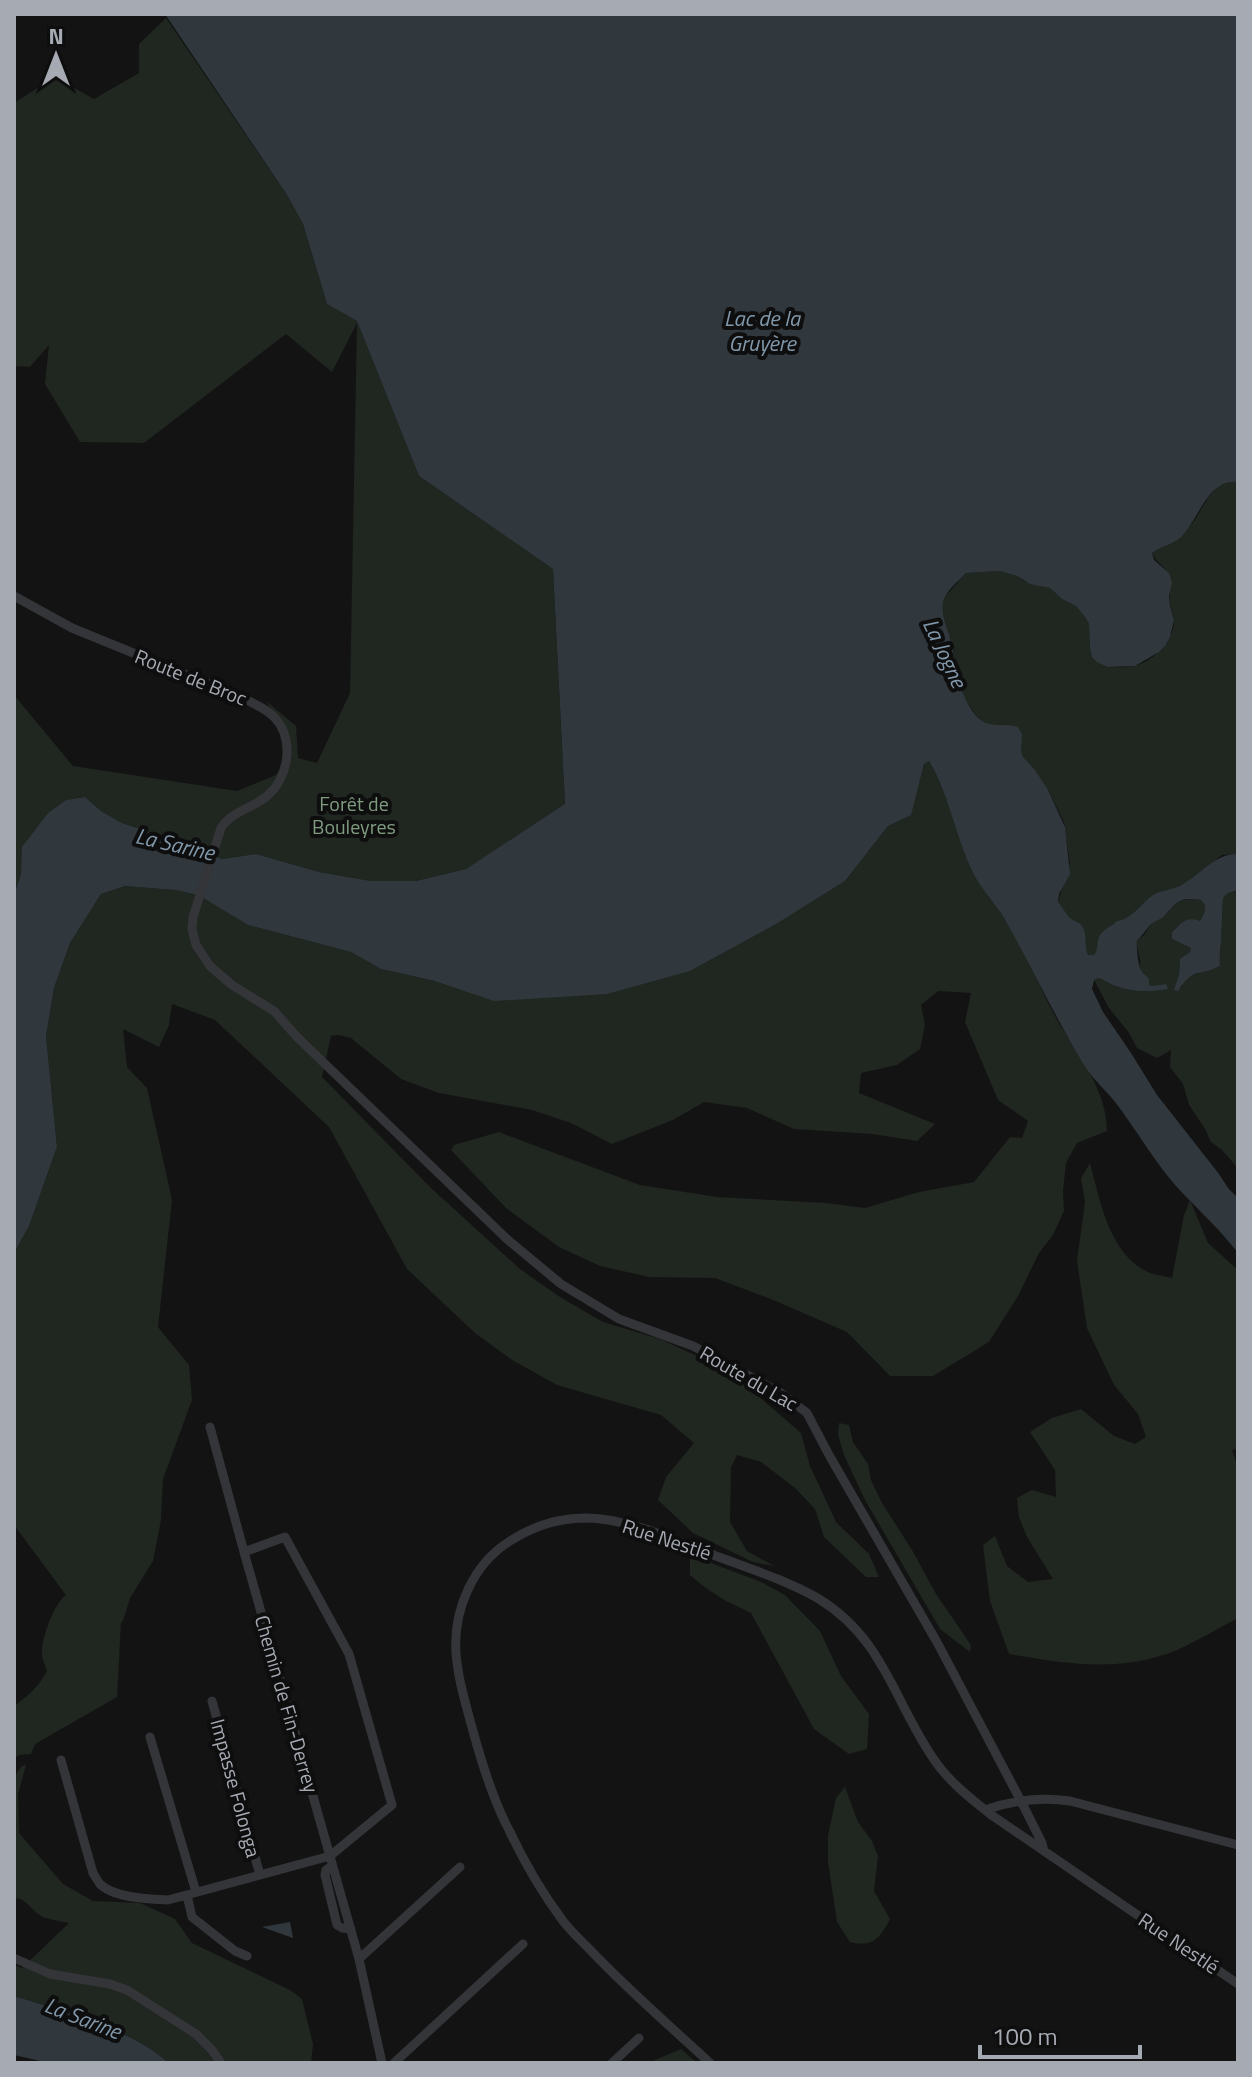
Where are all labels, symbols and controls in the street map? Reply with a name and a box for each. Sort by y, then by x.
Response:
north arrow [16,16,96,96]
text: N [48,19,64,53]
water label: Lac de la Gruyère [724,301,802,360]
water label: La Jogne [914,613,977,695]
street label: Route de Broc [130,640,252,714]
park label: Forêt de Bouleyres [312,788,396,842]
water label: La Sarine [132,818,219,870]
street label: Route du Lac [694,1337,804,1419]
street label: Rue Nestlé [618,1510,716,1568]
street label: Chemin de Fin-Derrey [247,1611,327,1797]
street label: Impasse Folonga [203,1715,269,1861]
street label: Rue Nestlé [1132,1904,1226,1982]
water label: La Sarine [40,1988,128,2049]
scale bar [980,2009,1140,2059]
text: 100 m [992,2018,1058,2054]

